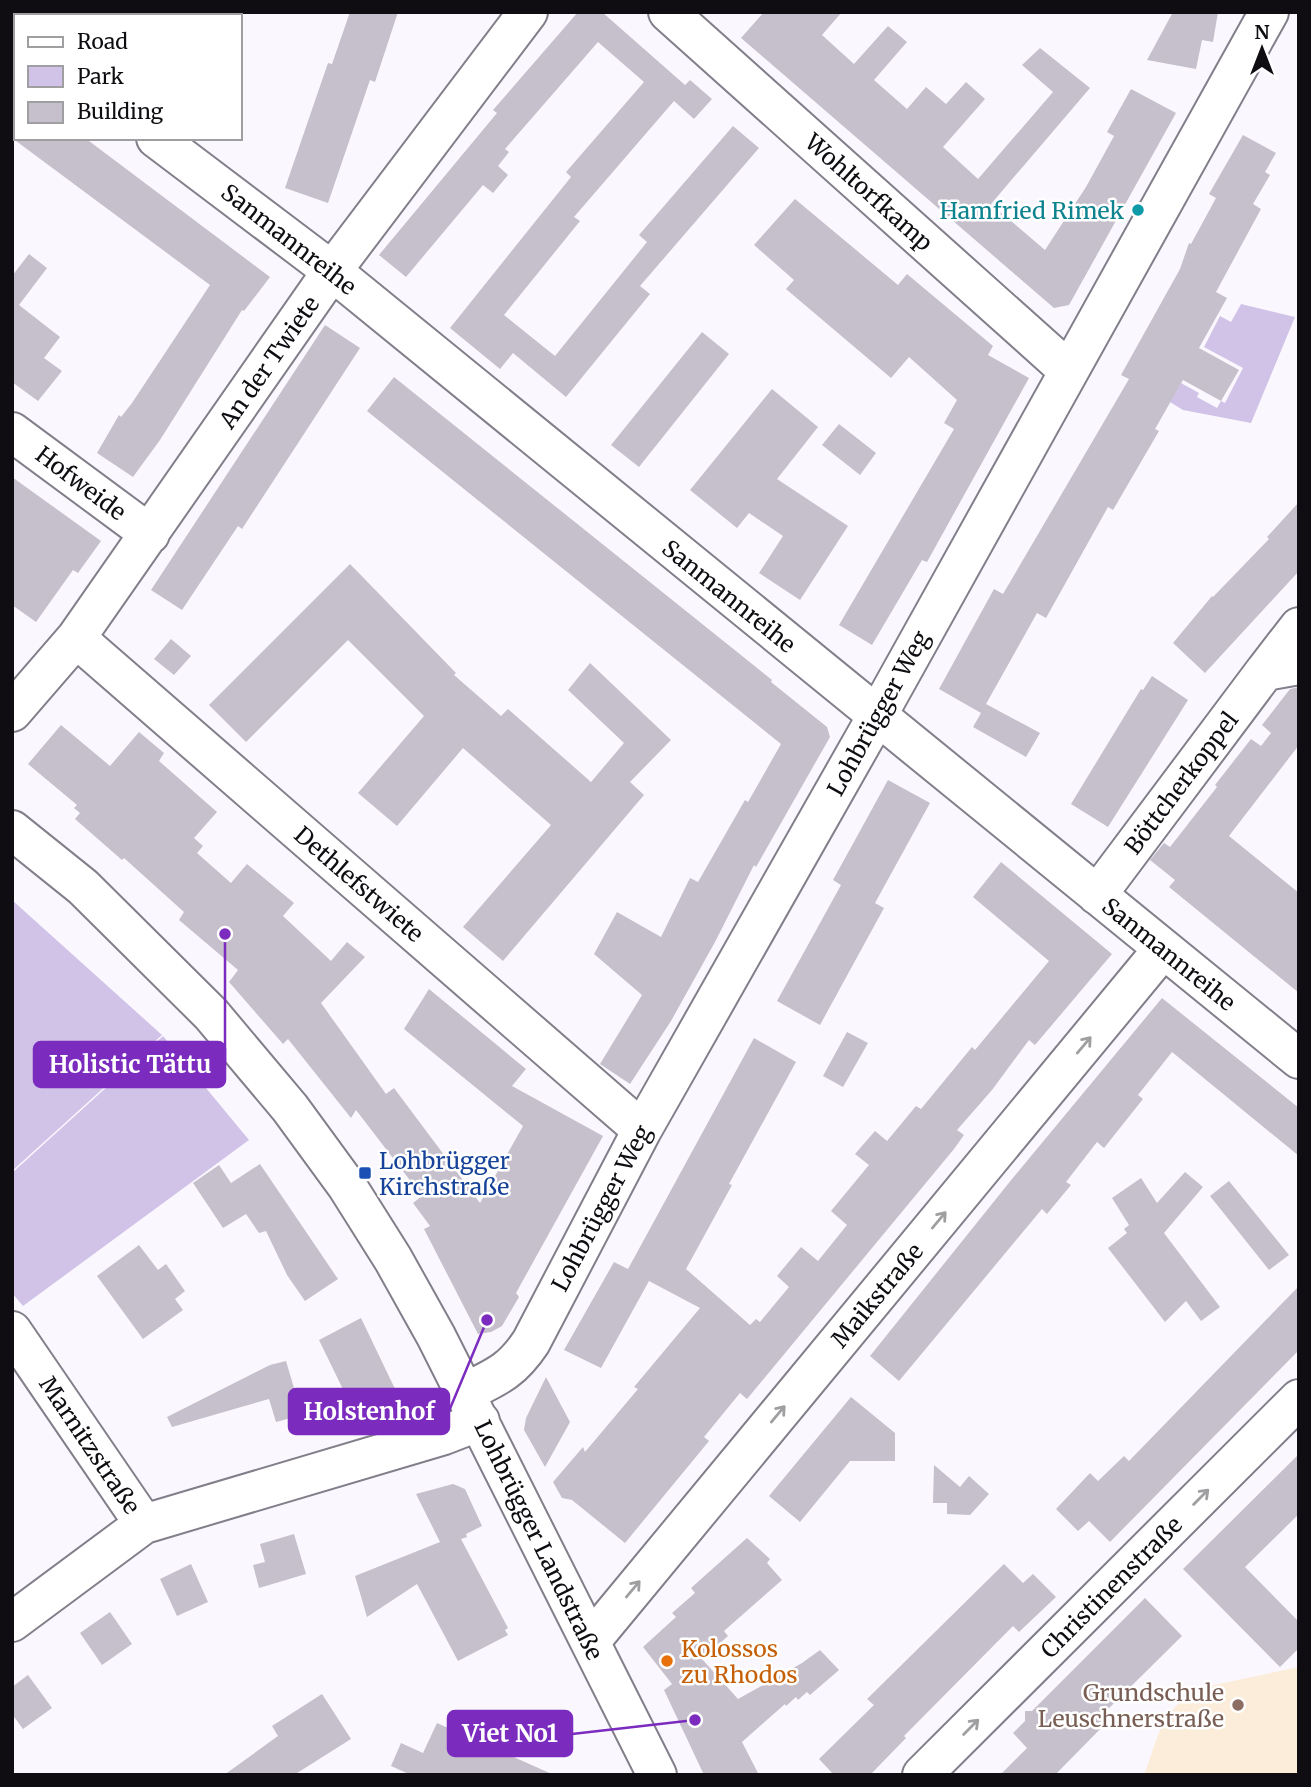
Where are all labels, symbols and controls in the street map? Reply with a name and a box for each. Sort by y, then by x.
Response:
legend [14,14,242,140]
north arrow [1227,14,1297,84]
text: N [1254,20,1270,44]
text: Road [77,28,128,55]
text: Park [77,63,124,90]
text: Building [77,98,164,125]
street label: Wohltorfkamp [798,126,939,257]
street label: Sanmannreihe [216,177,362,301]
place label: Hamfried Rimek [940,196,1124,225]
marker: Hamfried Rimek [1130,202,1146,218]
street label: An der Twiete [212,290,325,435]
street label: Hofweide [30,440,132,526]
street label: Sanmannreihe [656,533,802,659]
street label: Lohbrügger Weg [821,625,935,801]
street label: Böttcherkoppel [1118,706,1244,860]
street label: Dethlefstwiete [288,820,430,948]
street label: Sanmannreihe [1096,891,1242,1017]
one-way arrow [1076,1036,1092,1054]
callout: Holistic Tättu [34,1042,225,1087]
text: Holistic Tättu [49,1049,211,1080]
street label: Lohbrügger Weg [545,1120,657,1296]
place label: Lohbrügger Kirchstraße [379,1146,510,1201]
marker: Lohbrügger Kirchstraße [357,1165,373,1181]
one-way arrow [931,1211,947,1229]
street label: Maikstraße [825,1237,929,1353]
street label: Marnitzstraße [33,1371,147,1519]
callout: Holstenhof [289,1389,449,1434]
text: Holstenhof [303,1396,436,1427]
one-way arrow [771,1405,786,1423]
street label: Lohbrügger Landstraße [468,1416,610,1664]
one-way arrow [1192,1488,1209,1505]
street label: Christinenstraße [1034,1510,1188,1664]
one-way arrow [625,1580,641,1598]
place label: Kolossos zu Rhodos [681,1634,798,1689]
marker: Kolossos zu Rhodos [659,1653,675,1669]
place label: Grundschule Leuschnerstraße [1038,1678,1224,1733]
marker: Grundschule Leuschnerstraße [1230,1697,1246,1713]
callout: Viet No1 [448,1711,572,1756]
text: Viet No1 [461,1718,558,1749]
one-way arrow [962,1718,979,1735]

